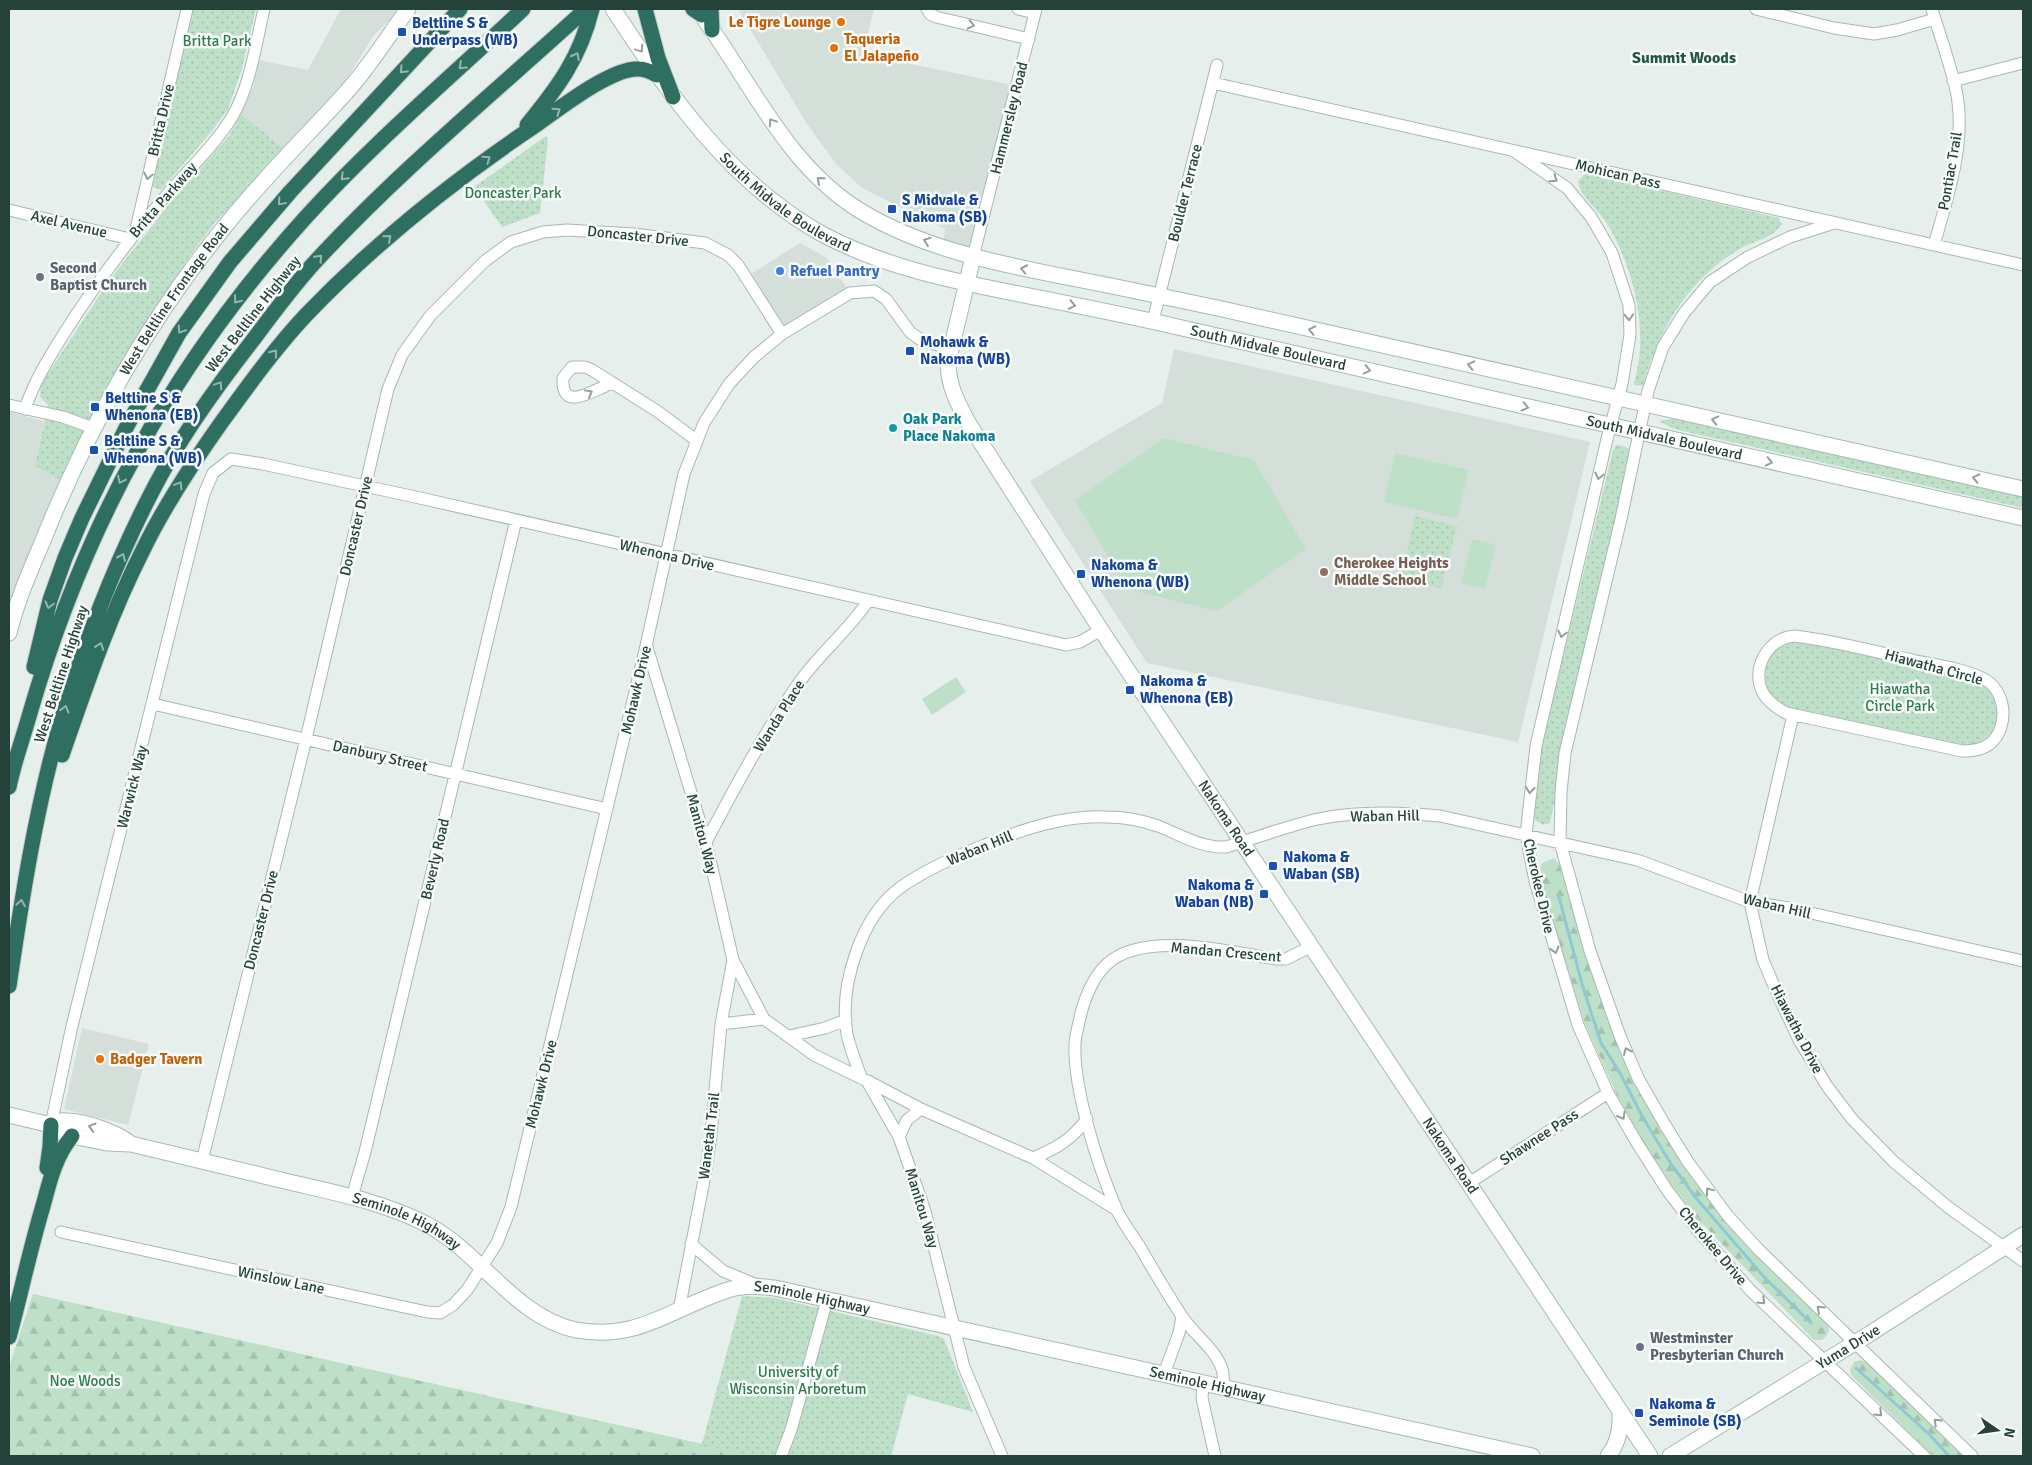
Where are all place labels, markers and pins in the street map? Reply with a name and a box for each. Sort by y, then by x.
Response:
place label: Le Tigre Lounge [728,13,831,31]
place label: Beltline S & Underpass (WB) [412,14,518,49]
marker: Le Tigre Lounge [835,16,847,28]
marker: Beltline S & Underpass (WB) [396,26,408,38]
place label: Taqueria El Jalapeño [844,30,919,65]
marker: Taqueria El Jalapeño [828,42,840,54]
place label: S Midvale & Nakoma (SB) [902,191,988,226]
marker: S Midvale & Nakoma (SB) [886,203,898,215]
place label: Second Baptist Church [50,259,147,294]
place label: Refuel Pantry [790,262,880,280]
marker: Refuel Pantry [774,265,786,277]
marker: Second Baptist Church [34,271,46,283]
place label: Mohawk & Nakoma (WB) [920,333,1011,368]
marker: Mohawk & Nakoma (WB) [904,345,916,357]
place label: Beltline S & Whenona (EB) [105,389,198,424]
marker: Beltline S & Whenona (EB) [89,401,101,413]
place label: Oak Park Place Nakoma [903,410,996,445]
marker: Oak Park Place Nakoma [887,422,899,434]
place label: Beltline S & Whenona (WB) [104,432,202,467]
marker: Beltline S & Whenona (WB) [88,444,100,456]
place label: Cherokee Heights Middle School [1334,554,1449,589]
place label: Nakoma & Whenona (WB) [1091,556,1189,591]
marker: Cherokee Heights Middle School [1318,566,1330,578]
marker: Nakoma & Whenona (WB) [1075,568,1087,580]
place label: Nakoma & Whenona (EB) [1140,672,1233,707]
marker: Nakoma & Whenona (EB) [1124,684,1136,696]
place label: Nakoma & Waban (SB) [1283,848,1360,883]
marker: Nakoma & Waban (SB) [1267,860,1279,872]
place label: Nakoma & Waban (NB) [1175,876,1254,911]
marker: Nakoma & Waban (NB) [1258,888,1270,900]
place label: Badger Tavern [110,1050,202,1068]
marker: Badger Tavern [94,1053,106,1065]
place label: Westminster Presbyterian Church [1650,1329,1784,1364]
marker: Westminster Presbyterian Church [1634,1341,1646,1353]
place label: Nakoma & Seminole (SB) [1649,1395,1742,1430]
marker: Nakoma & Seminole (SB) [1633,1407,1645,1419]

